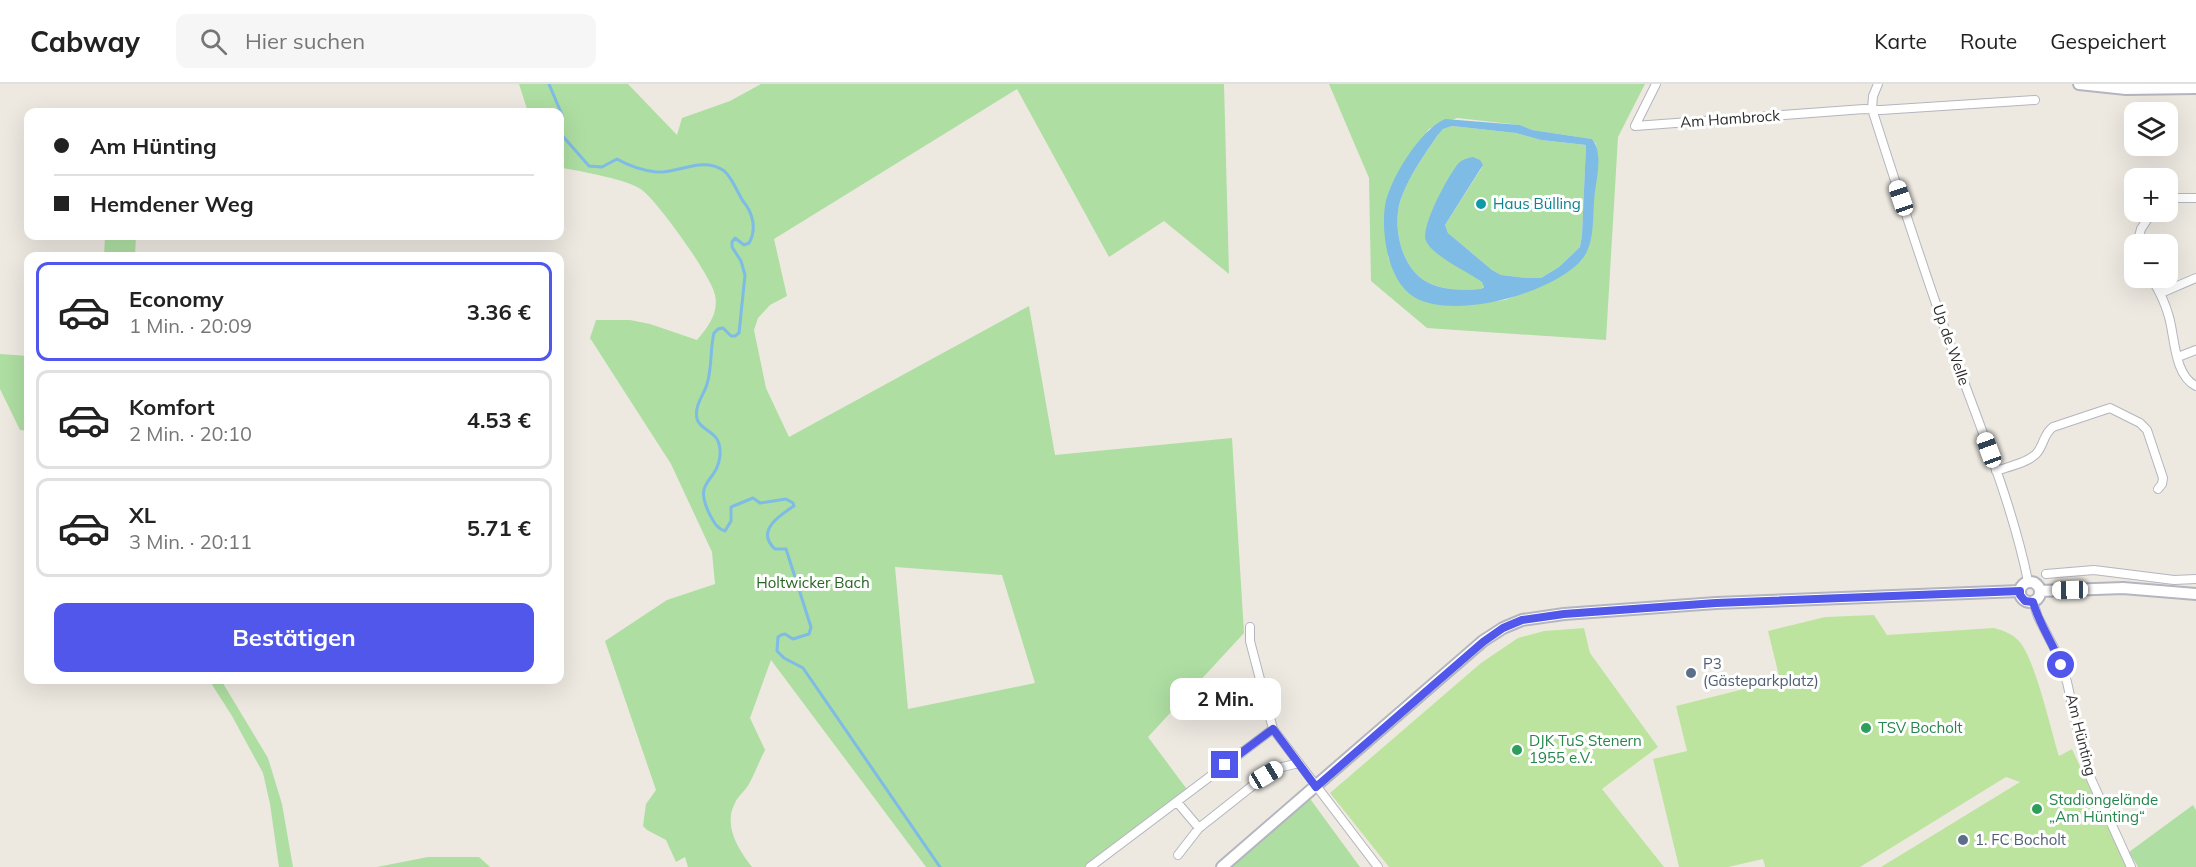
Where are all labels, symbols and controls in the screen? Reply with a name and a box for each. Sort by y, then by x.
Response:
search box [176,14,596,68]
text: Cabway [30,24,140,59]
icon: search [197,25,230,58]
text: Hier suchen [245,27,365,55]
text: Karte [1874,28,1927,54]
text: Route [1960,28,2017,54]
text: Gespeichert [2050,28,2166,54]
map controls [2124,102,2178,288]
button: layers [2124,102,2178,156]
street label: Am Hambrock [1680,106,1781,131]
text: Am Hünting [90,132,217,160]
button: + [2124,168,2178,222]
car [1887,178,1915,218]
text: Hemdener Weg [90,190,254,218]
place label: Haus Bülling [1493,194,1581,213]
marker: Haus Bülling [1474,197,1488,211]
button: − [2124,234,2178,288]
icon: car [57,285,111,339]
text: Economy [129,285,224,313]
text: 3.36 € [467,298,531,326]
street label: Up de Welle [1929,302,1974,388]
text: 1 Min. · 20:09 [129,313,252,338]
icon: car [57,393,111,447]
text: Komfort [129,393,215,421]
text: 4.53 € [467,406,531,434]
text: 2 Min. · 20:10 [129,421,252,446]
car [1974,430,2004,470]
icon: car [57,501,111,555]
text: XL [129,501,156,529]
text: 5.71 € [467,514,531,542]
text: 3 Min. · 20:11 [129,529,252,554]
park label: Holtwicker Bach [756,573,870,592]
car [2052,581,2088,599]
button: Bestätigen [54,603,534,672]
route start [2047,651,2074,678]
place label: P3 (Gästeparkplatz) [1703,654,1819,690]
marker: P3 (Gästeparkplatz) [1684,666,1698,680]
callout: 2 Min. [1170,678,1280,720]
text: 2 Min. [1197,686,1254,711]
street label: Am Hünting [2062,692,2101,778]
place label: TSV Bocholt [1878,718,1963,737]
marker: TSV Bocholt [1859,721,1873,735]
place label: DJK TuS Stenern 1955 e.V. [1529,731,1642,767]
marker: DJK TuS Stenern 1955 e.V. [1510,743,1524,757]
route end [1211,751,1238,778]
car [1246,758,1286,792]
place label: Stadiongelände „Am Hünting“ [2049,790,2158,826]
marker: Stadiongelände „Am Hünting“ [2030,802,2044,816]
place label: 1. FC Bocholt [1975,830,2066,849]
marker: 1. FC Bocholt [1956,833,1970,847]

